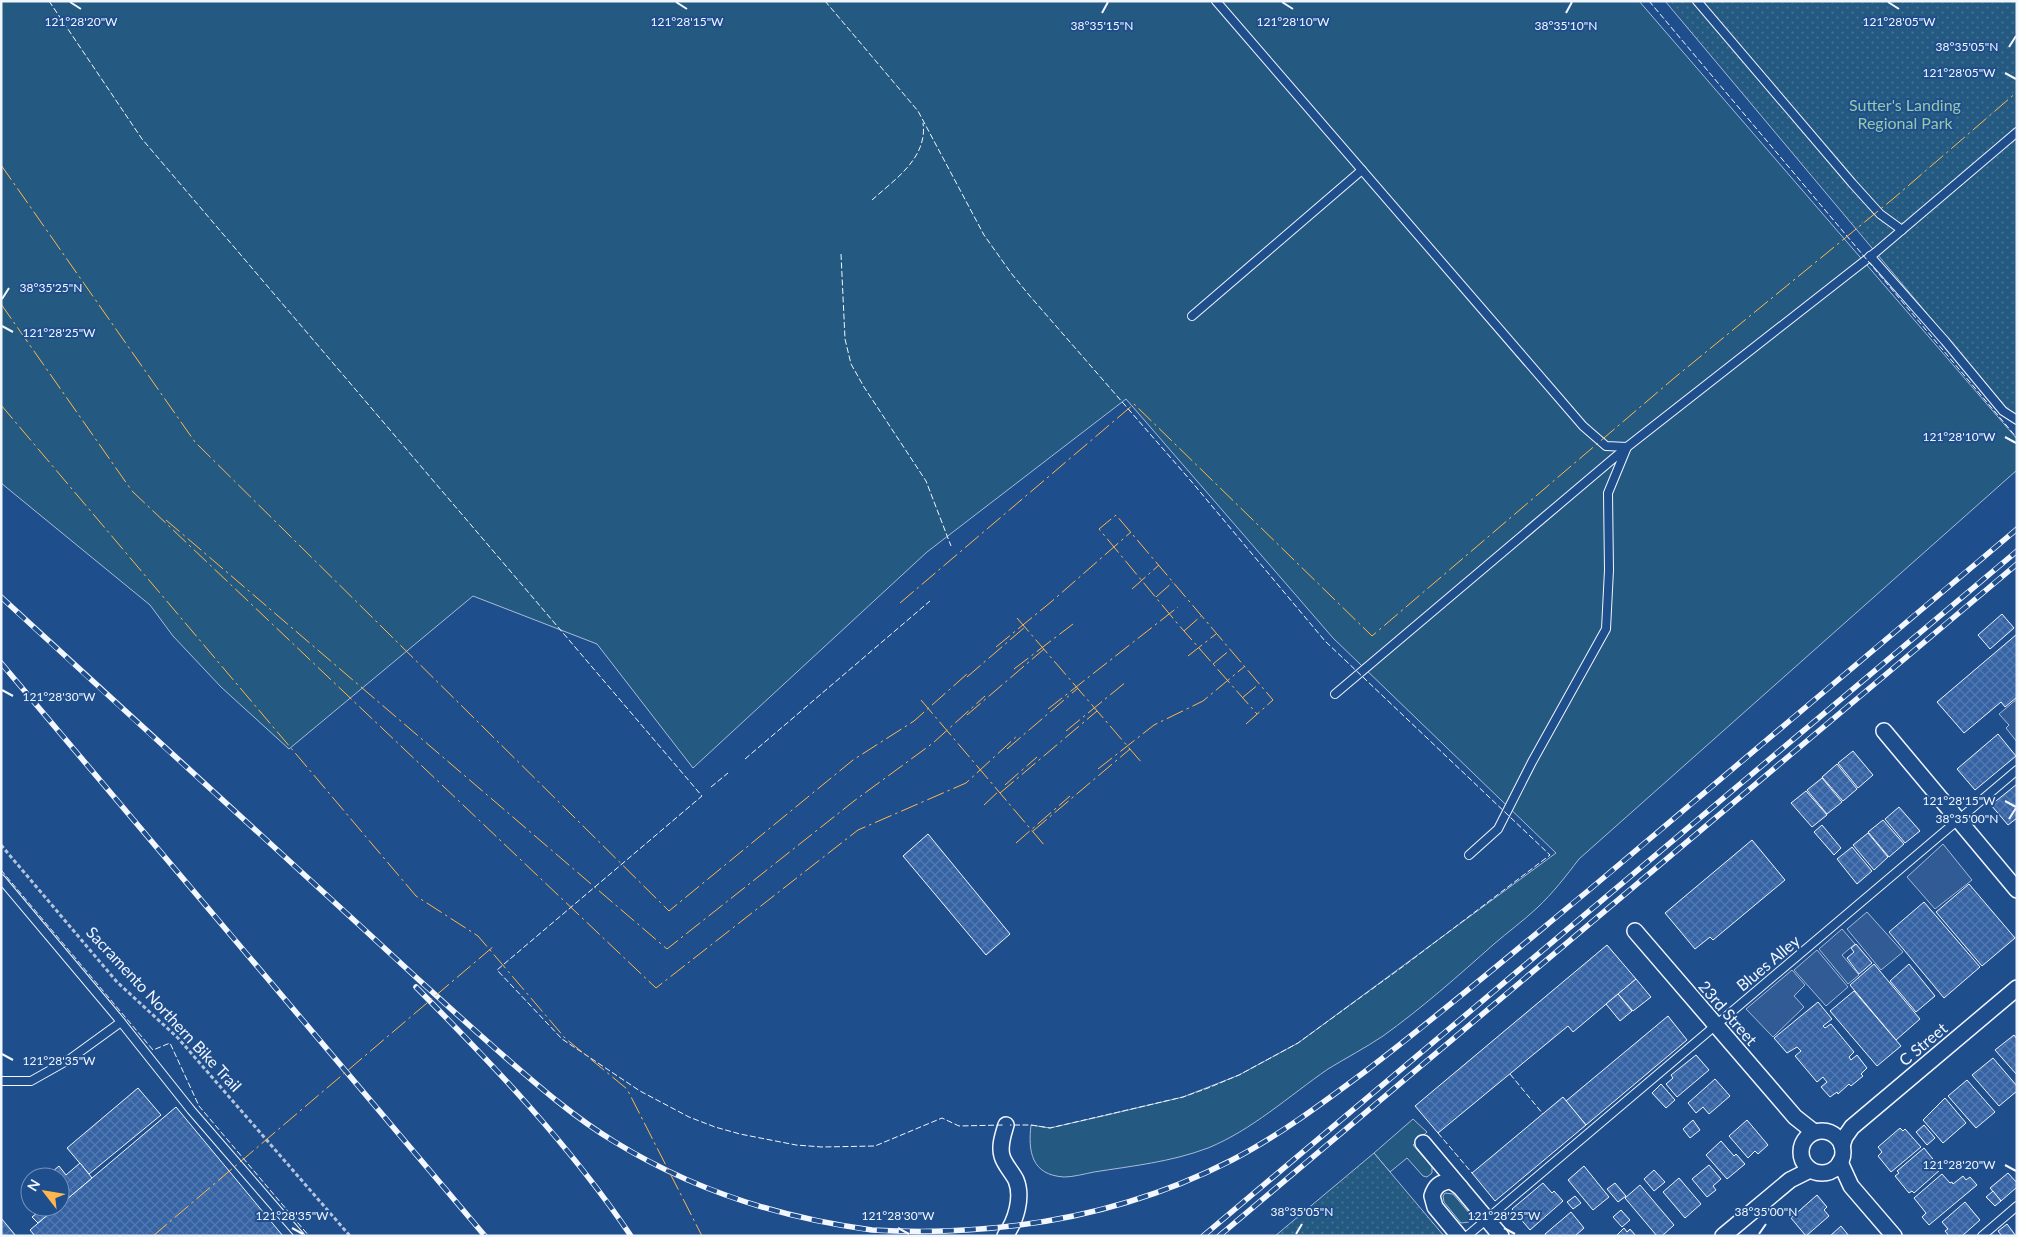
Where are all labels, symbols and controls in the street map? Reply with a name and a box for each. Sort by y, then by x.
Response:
text: 121°28'20"W [44,14,118,29]
text: 121°28'15"W [650,14,724,29]
text: 121°28'10"W [1256,14,1330,29]
text: 121°28'05"W [1862,14,1936,29]
text: 38°35'15"N [1071,18,1133,33]
text: 38°35'10"N [1535,18,1597,33]
text: 38°35'05"N [1936,39,1998,54]
text: 121°28'05"W [1922,65,1996,80]
park label: Sutter's Landing Regional Park [1849,95,1961,132]
text: 38°35'25"N [20,280,82,295]
text: 121°28'25"W [22,325,96,340]
text: 121°28'10"W [1922,429,1996,444]
text: 121°28'30"W [22,689,96,704]
text: 121°28'15"W [1922,793,1996,808]
text: 38°35'00"N [1936,811,1998,826]
street label: Sacramento Northern Bike Trail [83,922,246,1095]
street label: Blues Alley [1732,930,1804,995]
street label: 23rd Street [1695,977,1762,1049]
street label: C Street [1895,1018,1951,1069]
text: 121°28'35"W [22,1053,96,1068]
text: 121°28'20"W [1922,1157,1996,1172]
north arrow [20,1167,70,1217]
text: N [23,1176,43,1194]
text: 38°35'05"N [1271,1204,1333,1219]
text: 38°35'00"N [1735,1204,1797,1219]
text: 121°28'35"W [255,1208,329,1223]
text: 121°28'30"W [861,1208,935,1223]
text: 121°28'25"W [1467,1208,1541,1223]

